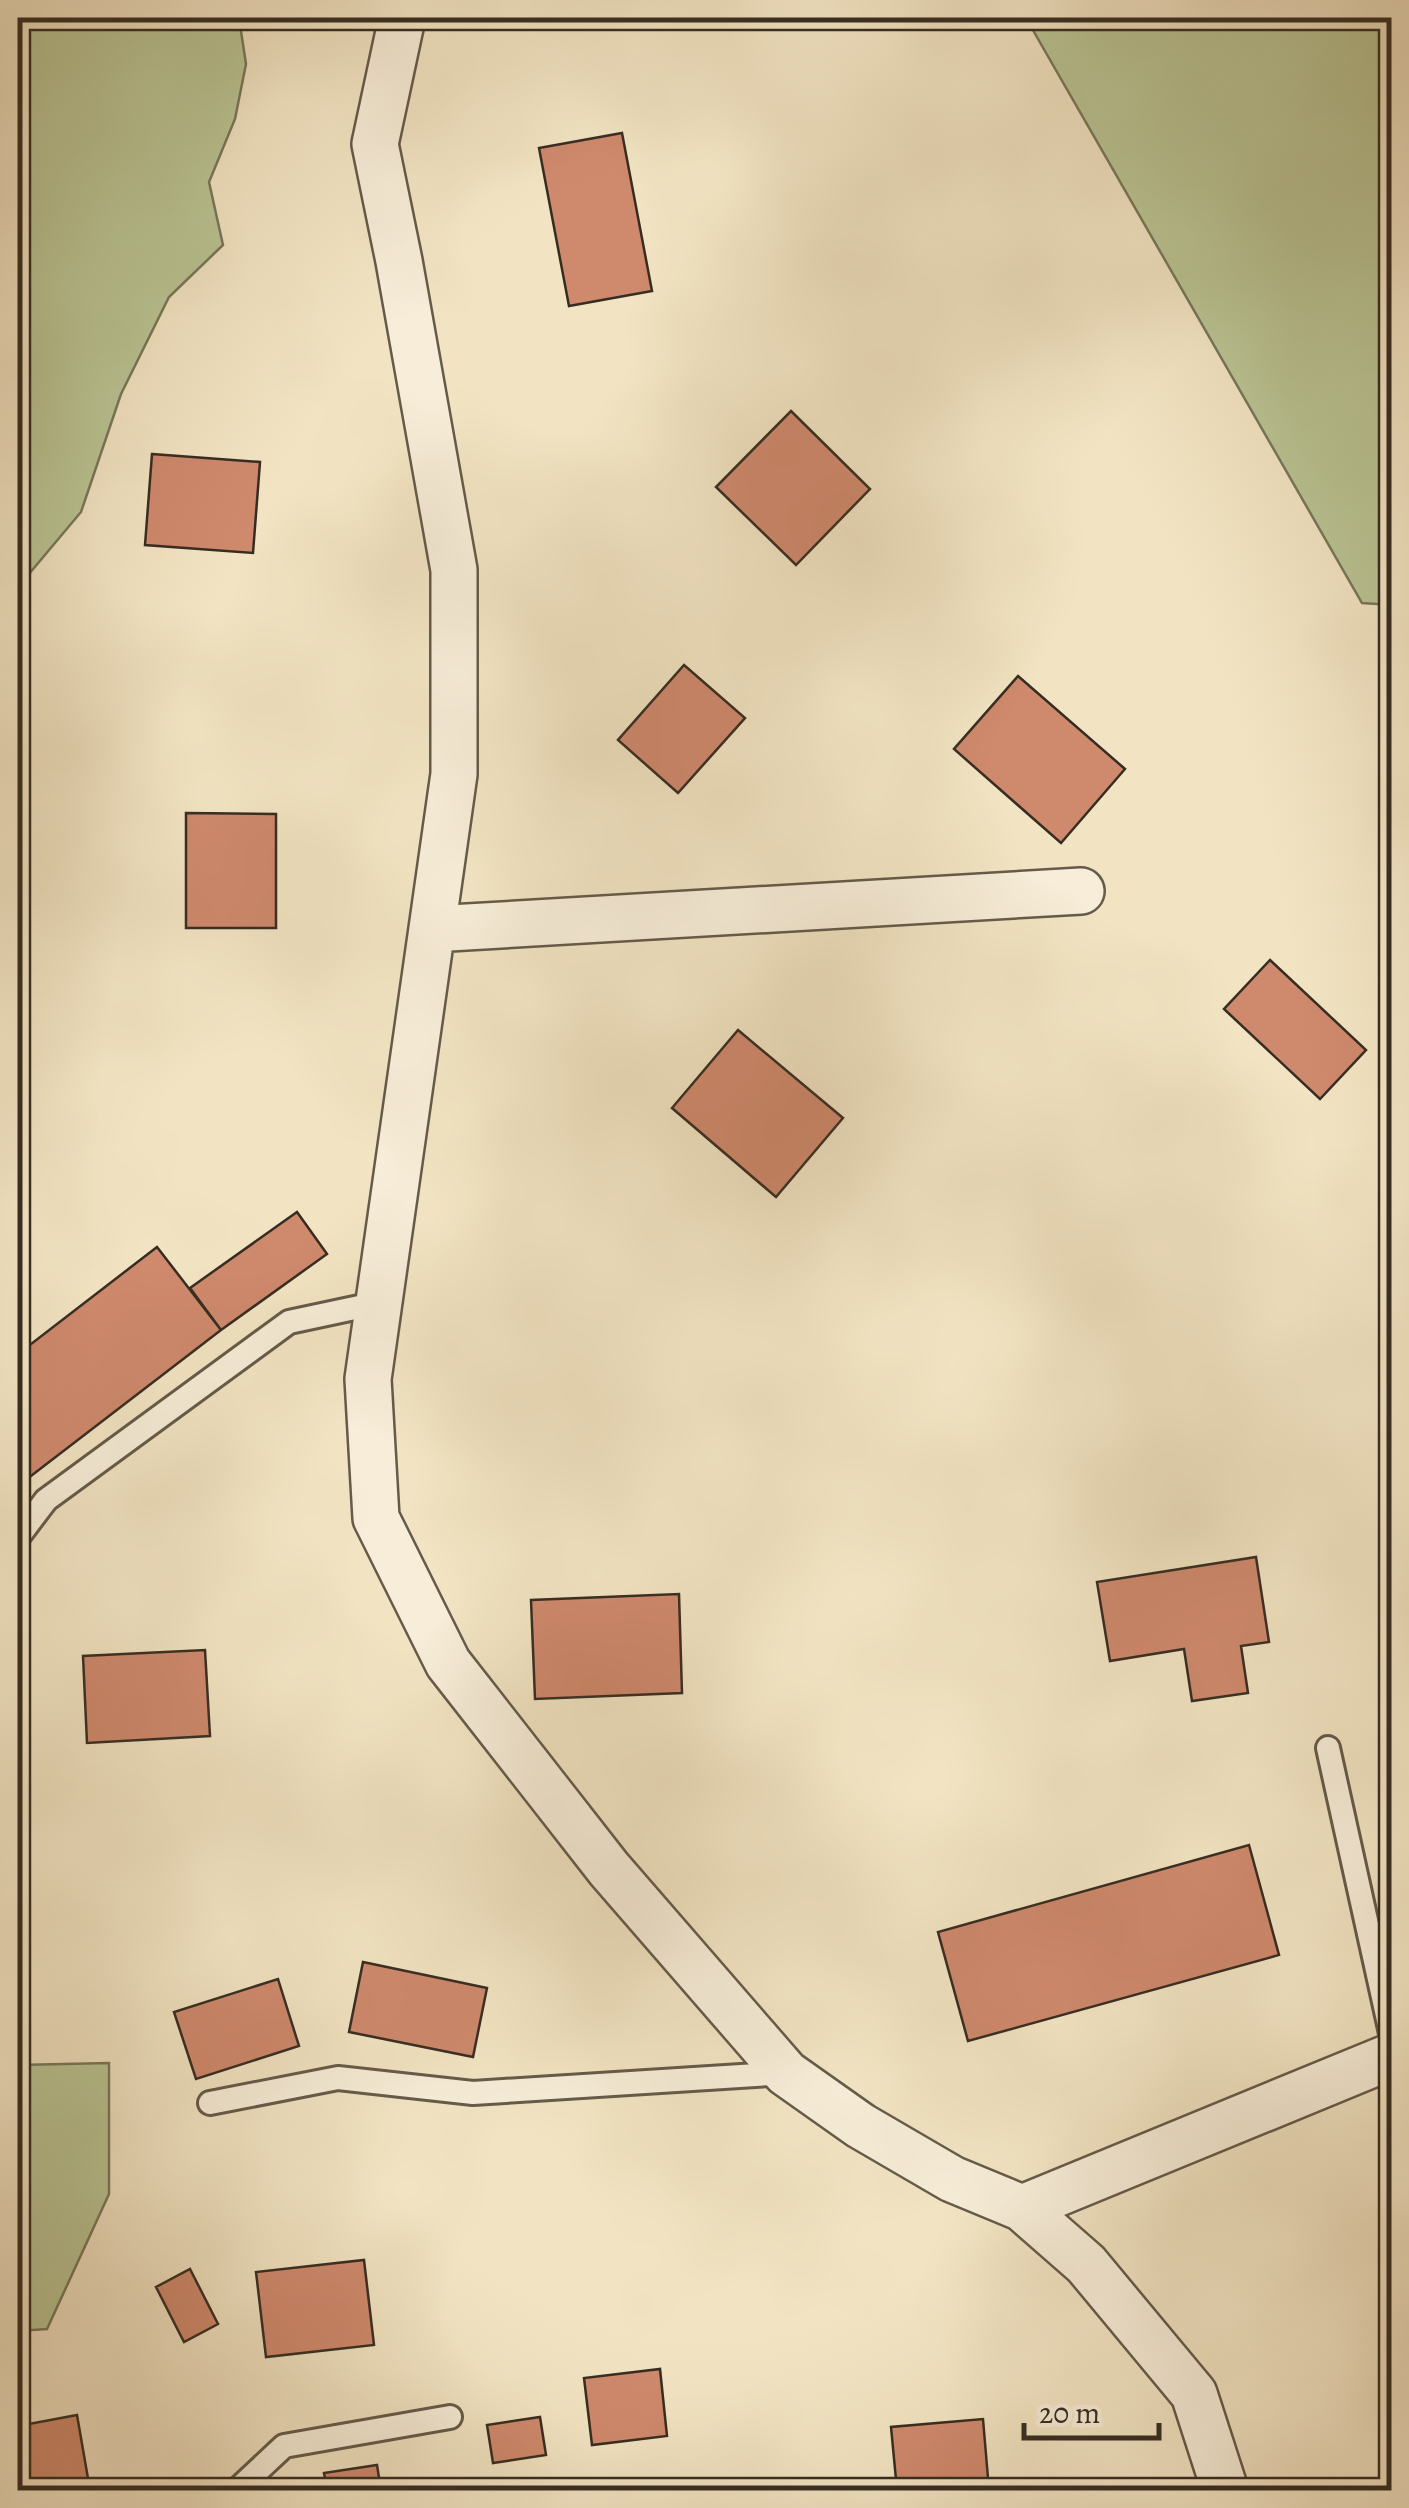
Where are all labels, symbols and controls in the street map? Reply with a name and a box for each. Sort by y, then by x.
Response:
scale bar [1024,2378,1159,2440]
text: 20 m [1039,2393,1100,2433]

